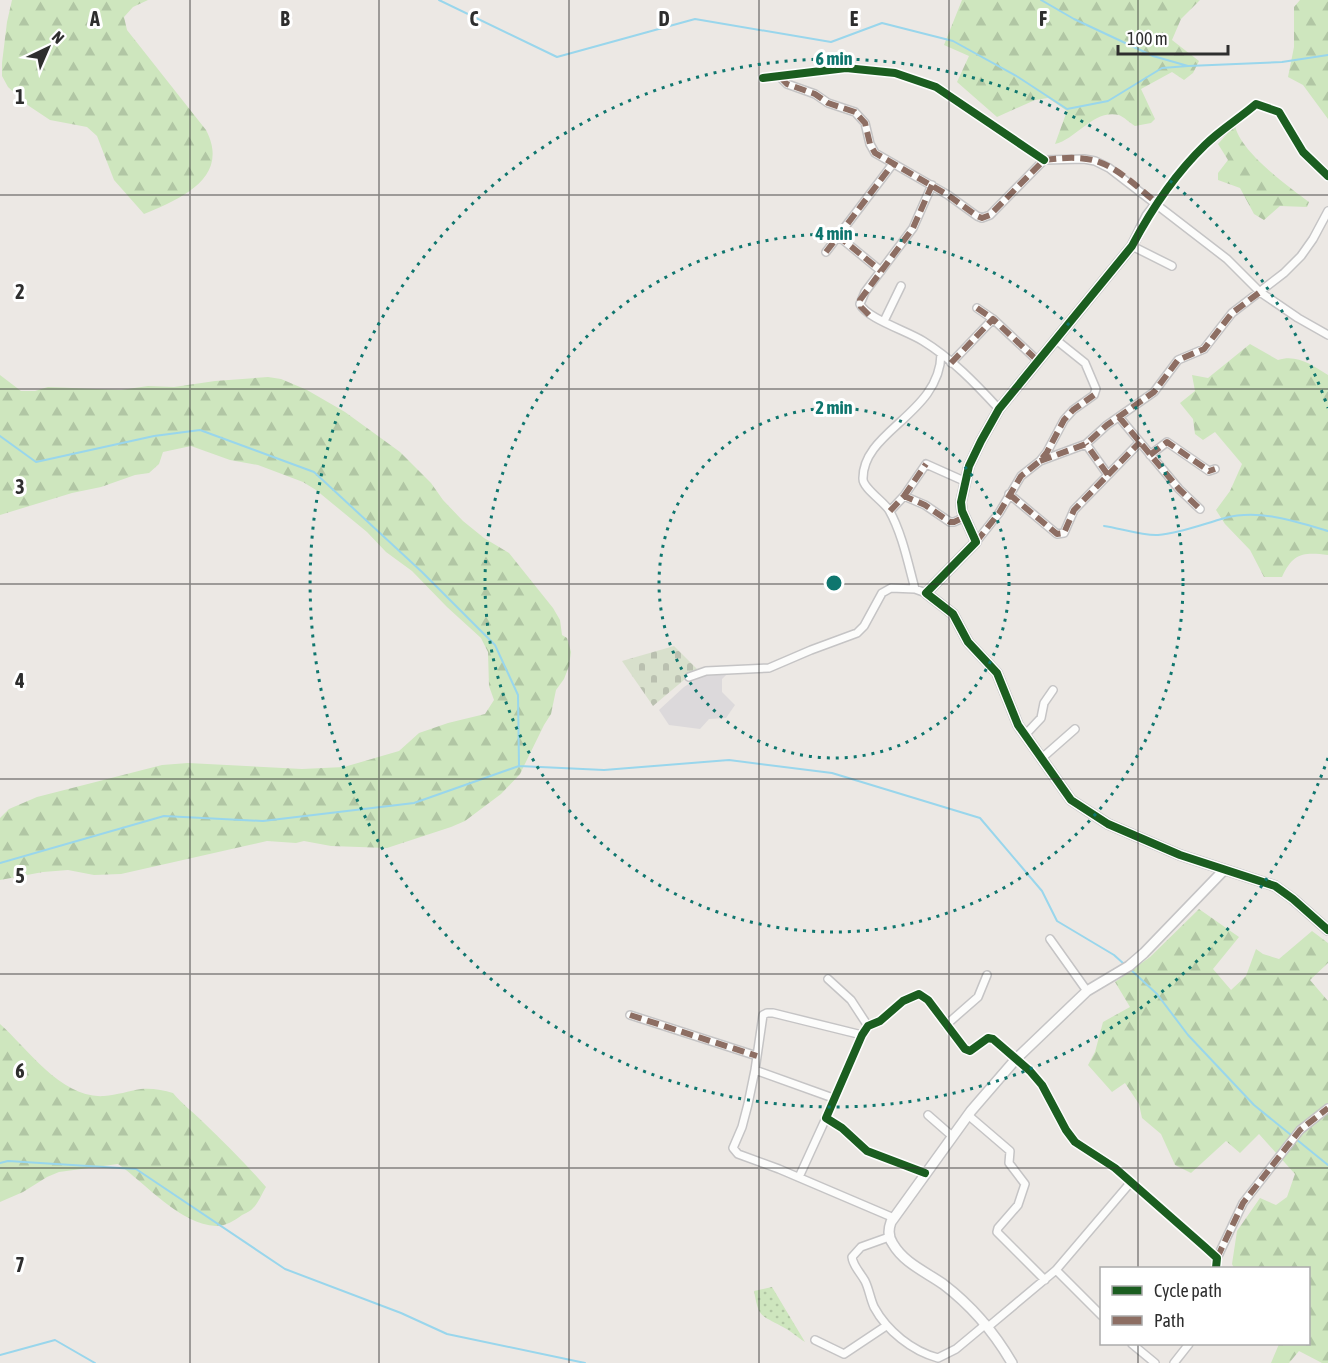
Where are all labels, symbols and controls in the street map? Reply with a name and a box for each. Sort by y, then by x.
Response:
text: A [89,7,100,30]
text: B [280,7,290,30]
text: C [470,7,479,30]
text: D [658,7,670,30]
text: E [850,7,859,30]
text: F [1039,7,1047,30]
north arrow [18,18,78,78]
scale bar [1118,18,1228,56]
text: N [49,27,68,47]
text: 100 m [1127,28,1168,49]
text: 6 min [816,48,853,69]
text: 1 [15,85,25,108]
text: 4 min [815,223,853,244]
text: 2 [15,280,25,303]
text: 2 min [816,397,853,418]
text: 3 [15,475,25,498]
centre of rings [824,573,844,593]
text: 4 [14,669,25,692]
text: 5 [15,864,25,887]
text: 6 [15,1059,25,1082]
text: 7 [15,1253,25,1276]
legend [1100,1267,1310,1345]
text: Cycle path [1154,1280,1222,1301]
text: Path [1154,1310,1185,1331]

